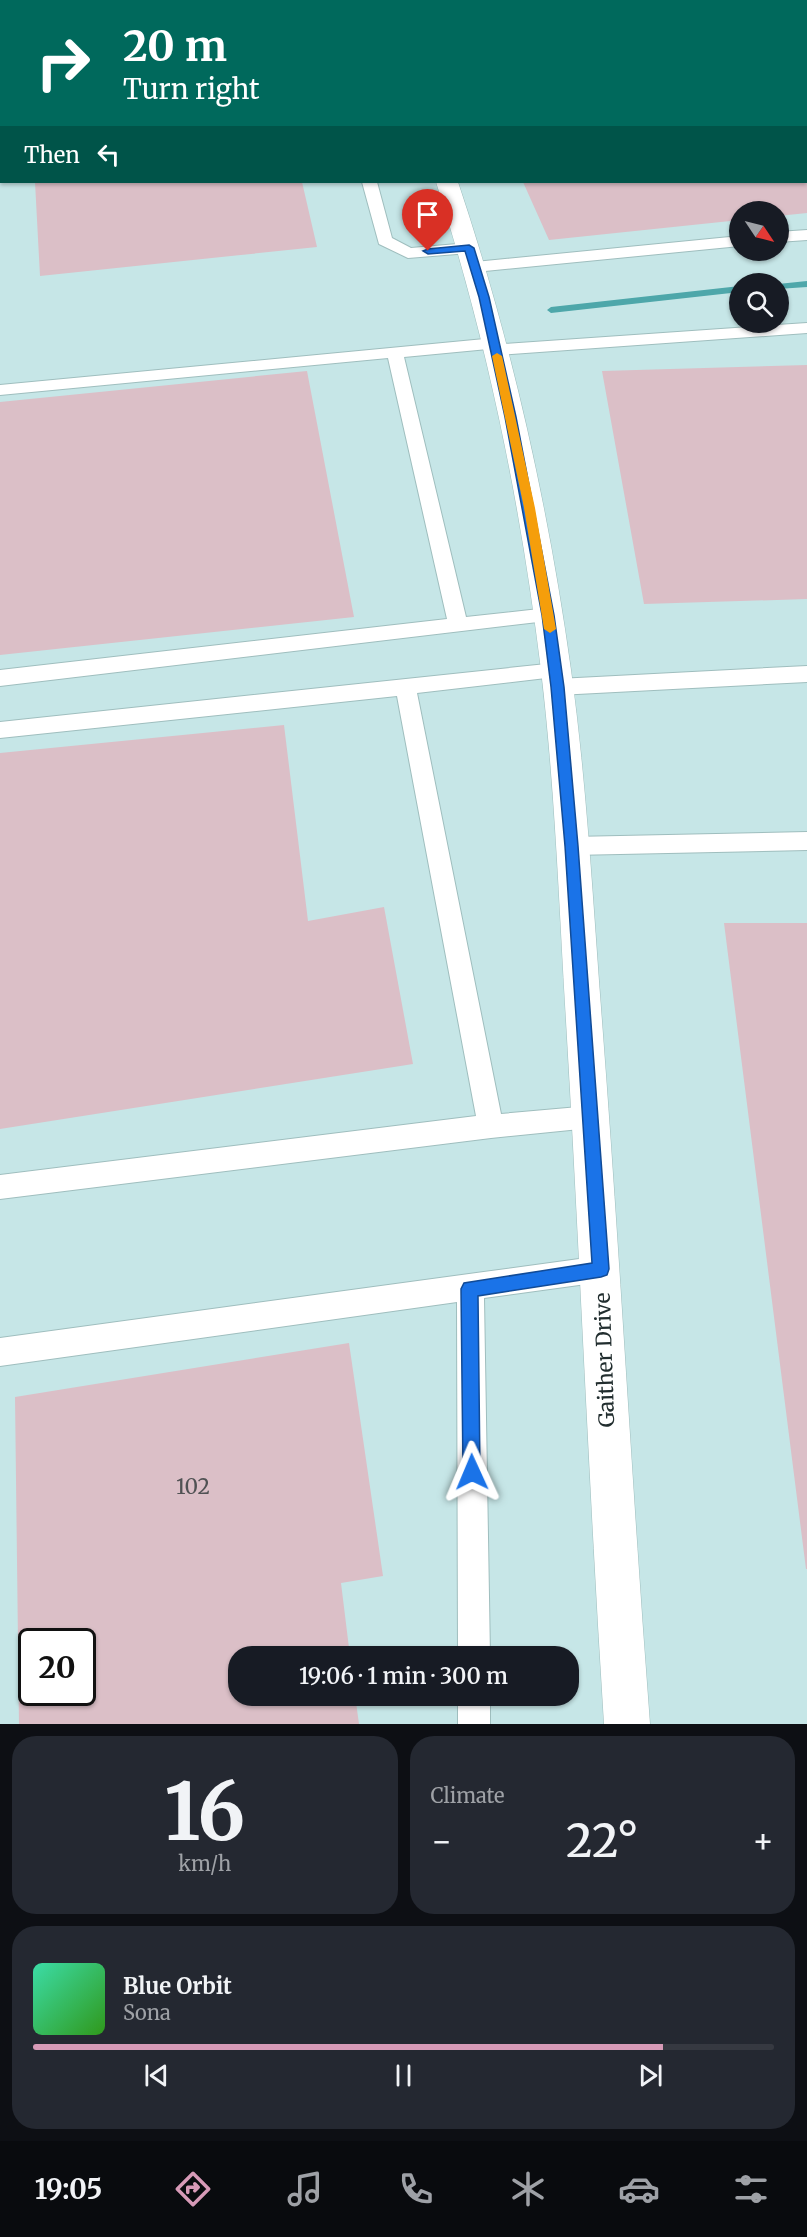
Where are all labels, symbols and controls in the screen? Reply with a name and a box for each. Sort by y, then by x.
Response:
text: 20 m [123,20,227,72]
icon: right [24,24,102,102]
text: Turn right [123,72,260,106]
icon: left [92,138,125,171]
text: Then [24,141,80,169]
pin [402,189,453,251]
icon: arrive [411,198,444,231]
north arrow [729,201,789,261]
map controls [729,201,789,333]
button: search [729,273,789,333]
street label: Gaither Drive [589,1292,620,1428]
position arrow [440,1440,504,1504]
house number: 102 [176,1473,210,1500]
speed limit sign: 20 [18,1628,96,1706]
text: 19:06 · 1 min · 300 m [299,1662,508,1690]
text: 16 [164,1763,245,1861]
text: Climate [431,1783,505,1808]
text: 22° [566,1813,638,1869]
text: − [431,1821,453,1862]
text: + [752,1821,774,1862]
text: km/h [178,1851,231,1876]
text: Blue Orbit [123,1972,232,2000]
text: Sona [123,2000,171,2025]
icon: previous [140,2059,173,2092]
icon: pause [387,2059,420,2092]
icon: next [634,2059,667,2092]
icon: directions [172,2168,214,2210]
icon: music [284,2168,326,2210]
icon: phone [395,2168,437,2210]
icon: climate [507,2168,549,2210]
icon: car [618,2168,660,2210]
icon: filters [730,2168,772,2210]
text: 19:05 [35,2172,102,2206]

